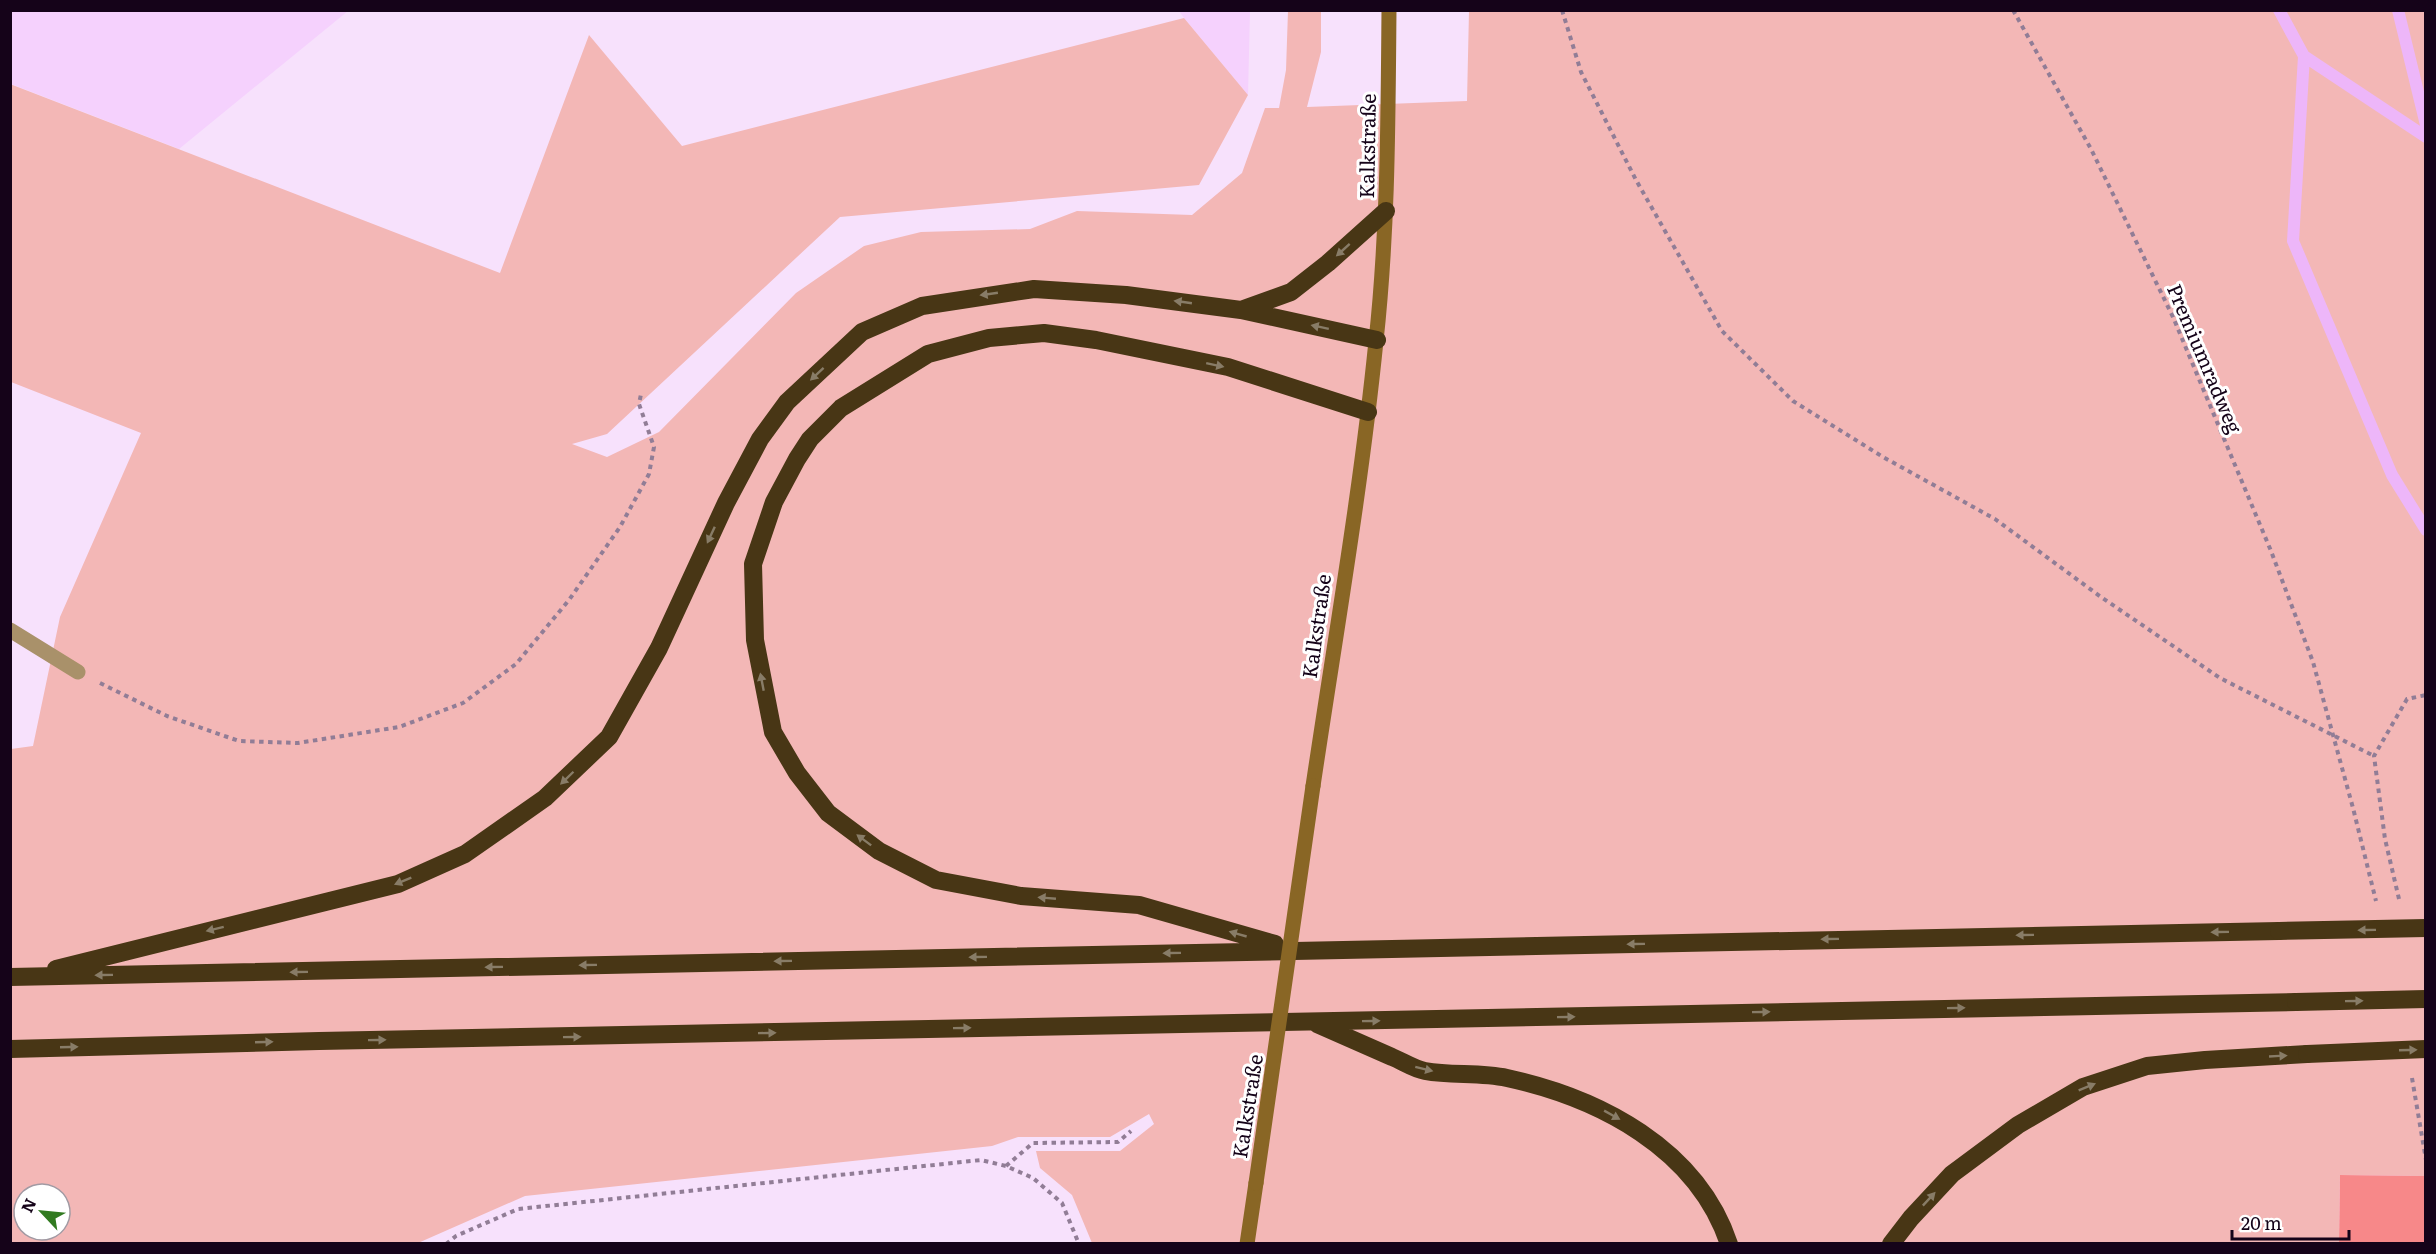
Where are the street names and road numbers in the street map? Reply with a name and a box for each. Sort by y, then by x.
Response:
street label: Kalkstraße [1350,93,1382,199]
street label: Premiumradweg [2161,279,2251,438]
street label: Kalkstraße [1293,572,1337,680]
street label: Kalkstraße [1223,1052,1269,1160]

